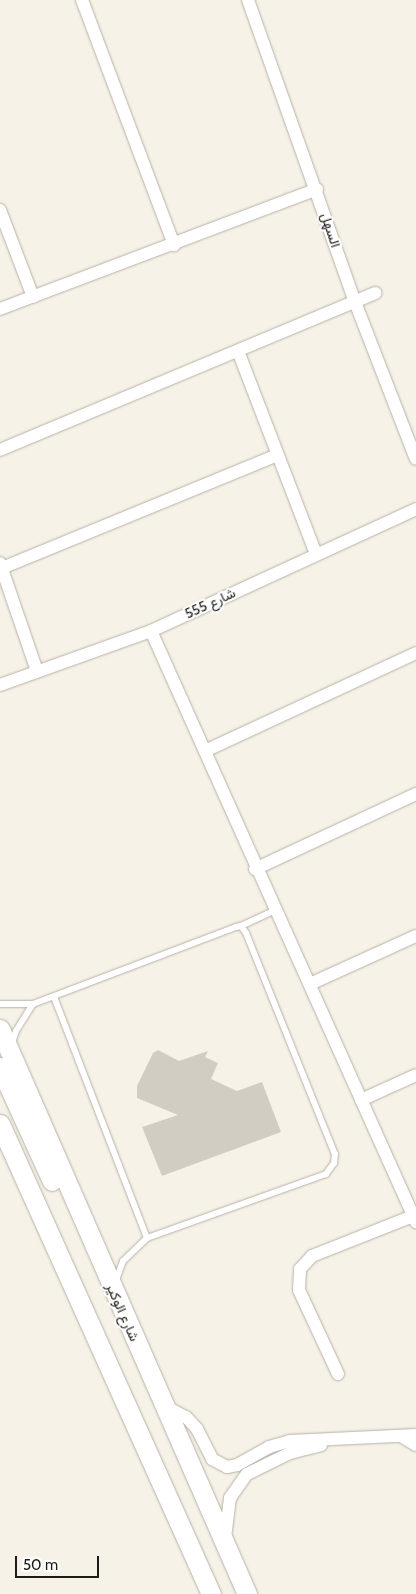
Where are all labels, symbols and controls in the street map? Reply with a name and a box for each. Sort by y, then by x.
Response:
street label: السهل [318,211,344,249]
street label: شارع 555 [182,584,238,622]
street label: شارع الوكير [103,1280,143,1344]
scale bar [18,1546,101,1578]
text: 50 m [23,1556,58,1574]

